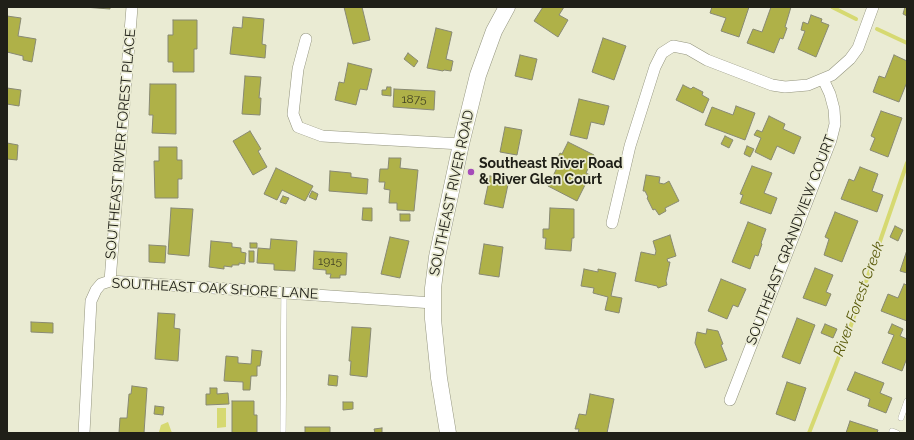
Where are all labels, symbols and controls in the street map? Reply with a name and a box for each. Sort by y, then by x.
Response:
street label: SOUTHEAST RIVER FOREST PLACE [103,28,139,260]
house number: 1875 [401,92,427,106]
street label: SOUTHEAST RIVER ROAD [426,109,478,277]
street label: SOUTHEAST GRANDVIEW COURT [743,133,839,347]
place label: Southeast River Road & River Glen Court [479,156,623,188]
marker: Southeast River Road & River Glen Court [466,167,476,177]
water label: River Forest Creek [830,239,888,359]
house number: 1915 [318,254,342,268]
street label: SOUTHEAST OAK SHORE LANE [111,275,319,303]

